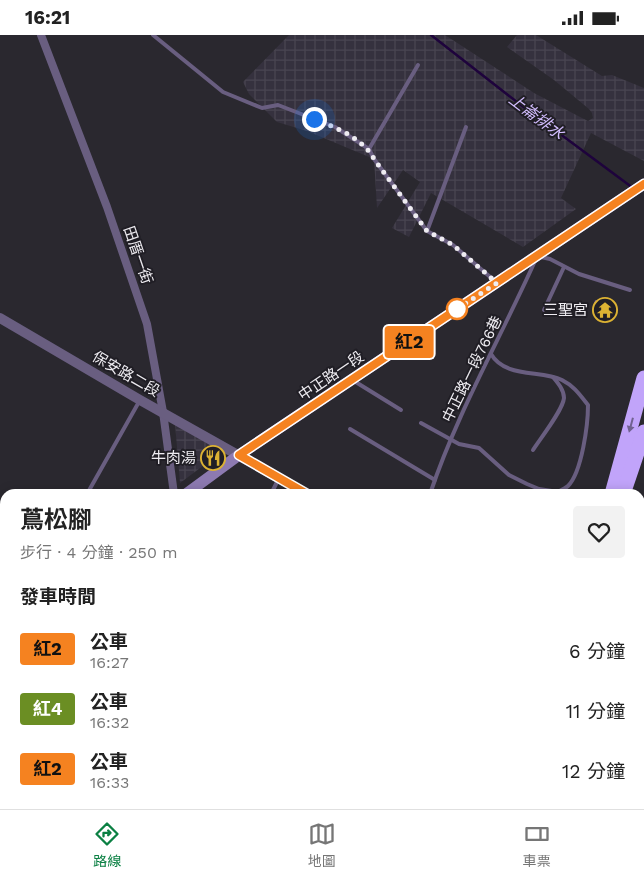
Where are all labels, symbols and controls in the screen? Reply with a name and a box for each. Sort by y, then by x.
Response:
text: 16:21 [25,6,70,29]
water label: 上崙排水 [505,90,569,144]
your location [302,107,327,132]
street label: 田厝一街 [120,224,156,286]
temple icon: 三聖宮 [592,297,618,323]
unlabelled marker [446,298,468,320]
place label: 三聖宮 [543,301,588,319]
street label: 中正路一段766巷 [438,313,506,425]
line badge: 紅2 [386,326,432,358]
text: 紅2 [395,331,423,352]
street label: 保安路二段 [89,347,163,401]
street label: 中正路一段 [295,348,367,404]
one-way arrow [627,417,635,432]
restaurant icon: 牛肉湯 [200,445,226,471]
place label: 牛肉湯 [151,449,196,467]
text: 蔦松腳 [20,506,92,534]
button: heart [573,506,625,558]
text: 步行 · 4 分鐘 · 250 m [20,543,178,562]
text: 發車時間 [20,585,96,608]
text: 公車 [90,630,128,653]
text: 紅2 [33,638,62,659]
text: 6 分鐘 [569,640,625,663]
text: 16:27 [90,653,129,672]
text: 公車 [90,690,128,713]
text: 紅4 [33,698,62,719]
text: 11 分鐘 [566,700,625,723]
text: 16:32 [90,713,129,732]
text: 公車 [90,750,128,773]
text: 紅2 [33,758,62,779]
text: 12 分鐘 [562,760,625,783]
text: 16:33 [90,773,129,792]
tab: 路線 [93,820,121,870]
tab: 地圖 [308,820,336,870]
tab: 車票 [523,820,551,870]

